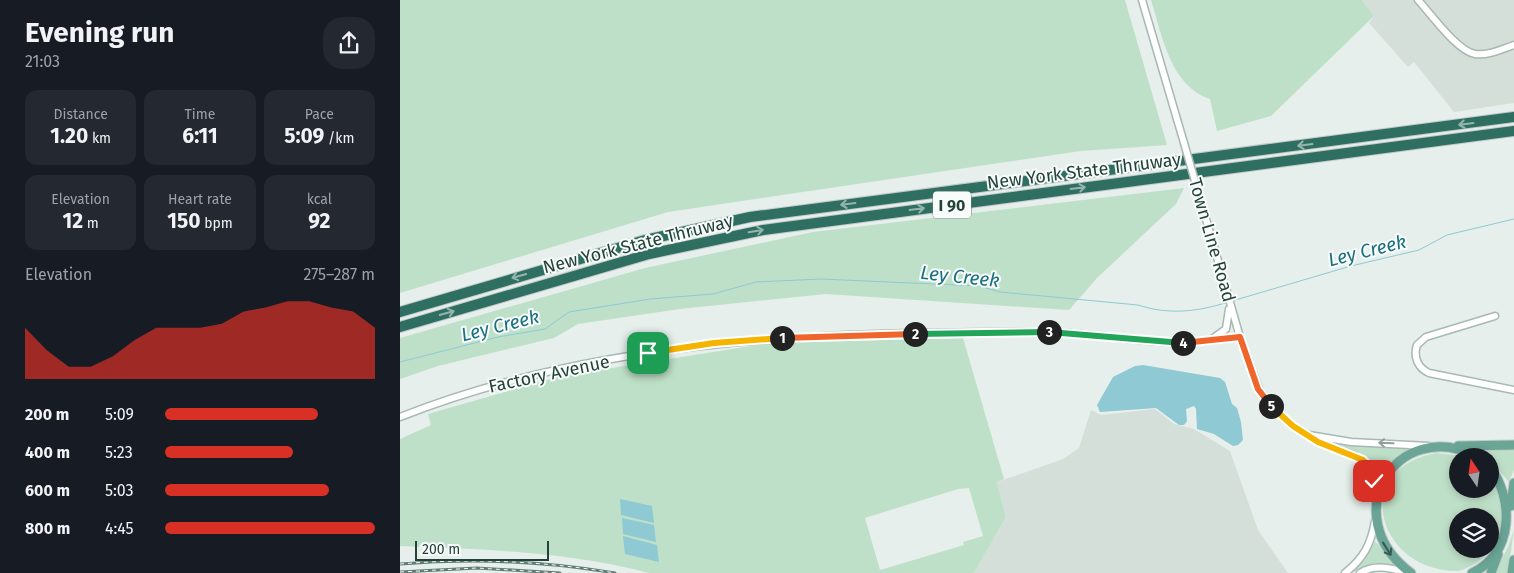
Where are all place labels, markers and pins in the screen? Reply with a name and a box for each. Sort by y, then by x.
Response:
pin: 3 [1036,320,1062,344]
pin: 2 [902,322,928,346]
pin: 1 [770,326,794,350]
pin: 4 [1170,330,1196,356]
pin [627,332,669,374]
pin: 5 [1258,394,1284,418]
pin [1353,460,1395,502]

